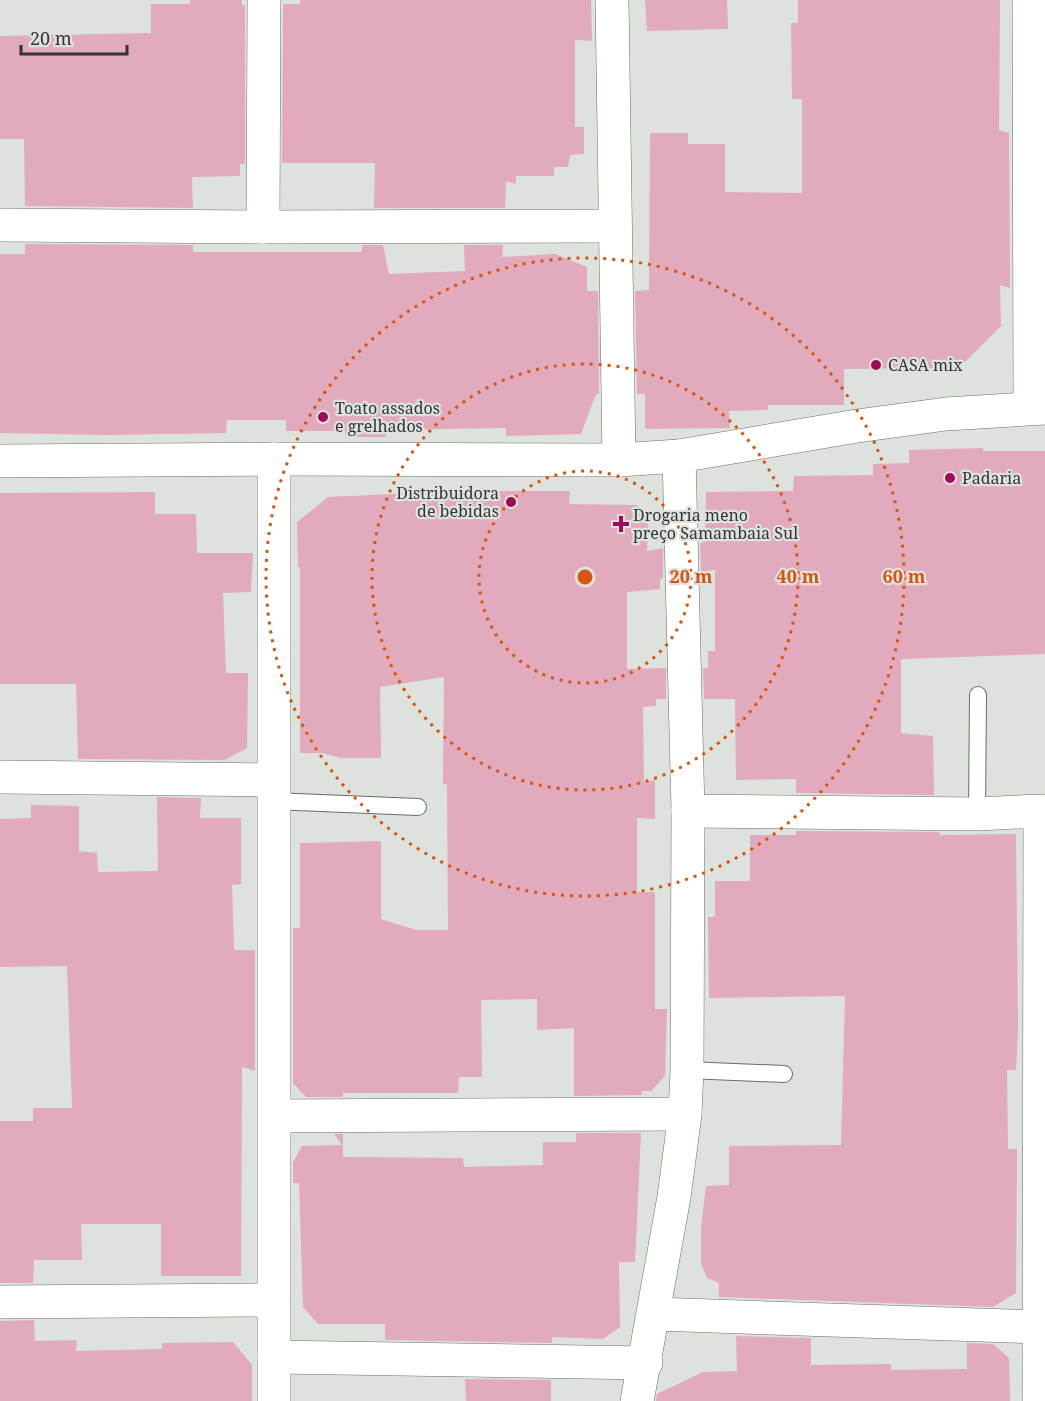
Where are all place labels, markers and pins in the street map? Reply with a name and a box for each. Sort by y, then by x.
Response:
place label: CASA mix [888,354,963,376]
marker: CASA mix [869,358,883,372]
place label: Toato assados e grelhados [335,397,440,437]
marker: Toato assados e grelhados [316,410,330,424]
place label: Padaria [962,467,1021,489]
marker: Padaria [943,471,957,485]
place label: Distribuidora de bebidas [396,482,499,522]
marker: Distribuidora de bebidas [504,495,518,509]
place label: Drogaria meno preço Samambaia Sul [633,504,798,544]
marker: Drogaria meno preço Samambaia Sul [614,517,628,531]
centre of rings [575,567,595,587]

